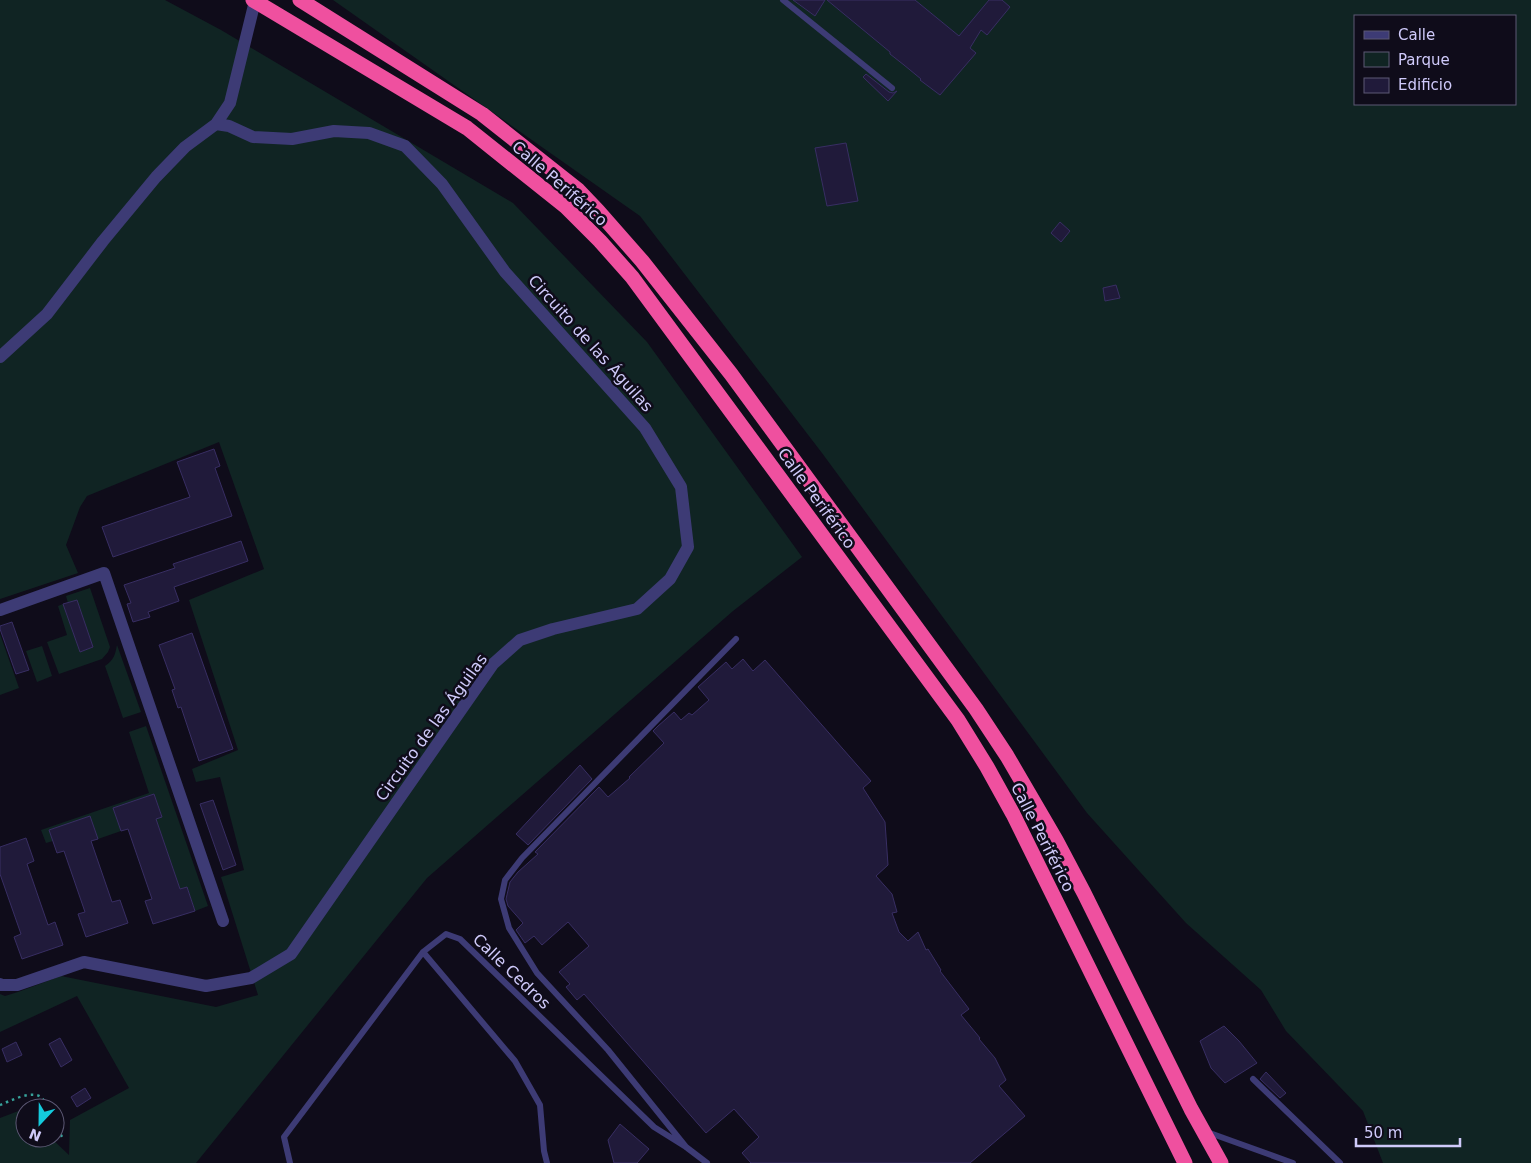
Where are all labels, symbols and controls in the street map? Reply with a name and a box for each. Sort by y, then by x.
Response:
legend [1354,15,1516,105]
text: Calle [1398,26,1435,44]
text: Parque [1398,51,1450,69]
text: Edificio [1398,76,1452,94]
street label: Calle Periférico [508,137,611,230]
street label: Circuito de las Águilas [524,271,657,416]
street label: Calle Periférico [774,444,859,552]
street label: Circuito de las Águilas [372,650,491,805]
street label: Calle Periférico [1007,780,1078,895]
street label: Calle Cedros [469,930,554,1013]
north arrow [15,1098,65,1148]
scale bar [1356,1116,1460,1148]
text: 50 m [1364,1124,1402,1142]
text: N [27,1125,44,1145]

